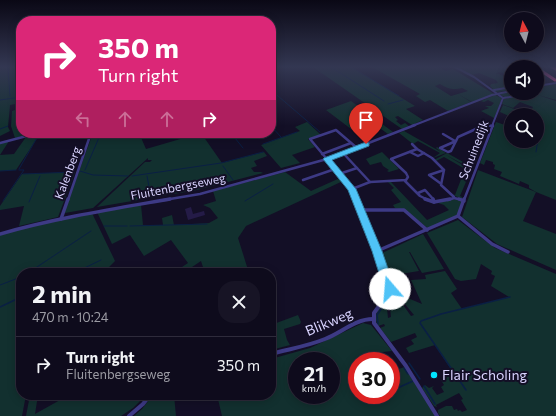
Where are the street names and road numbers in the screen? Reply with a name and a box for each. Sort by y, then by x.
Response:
street label: Schuinedijk [455,118,491,181]
street label: Kalenberg [51,144,83,201]
street label: Fluitenbergseweg [129,170,227,202]
street label: Blikweg [303,304,355,339]

